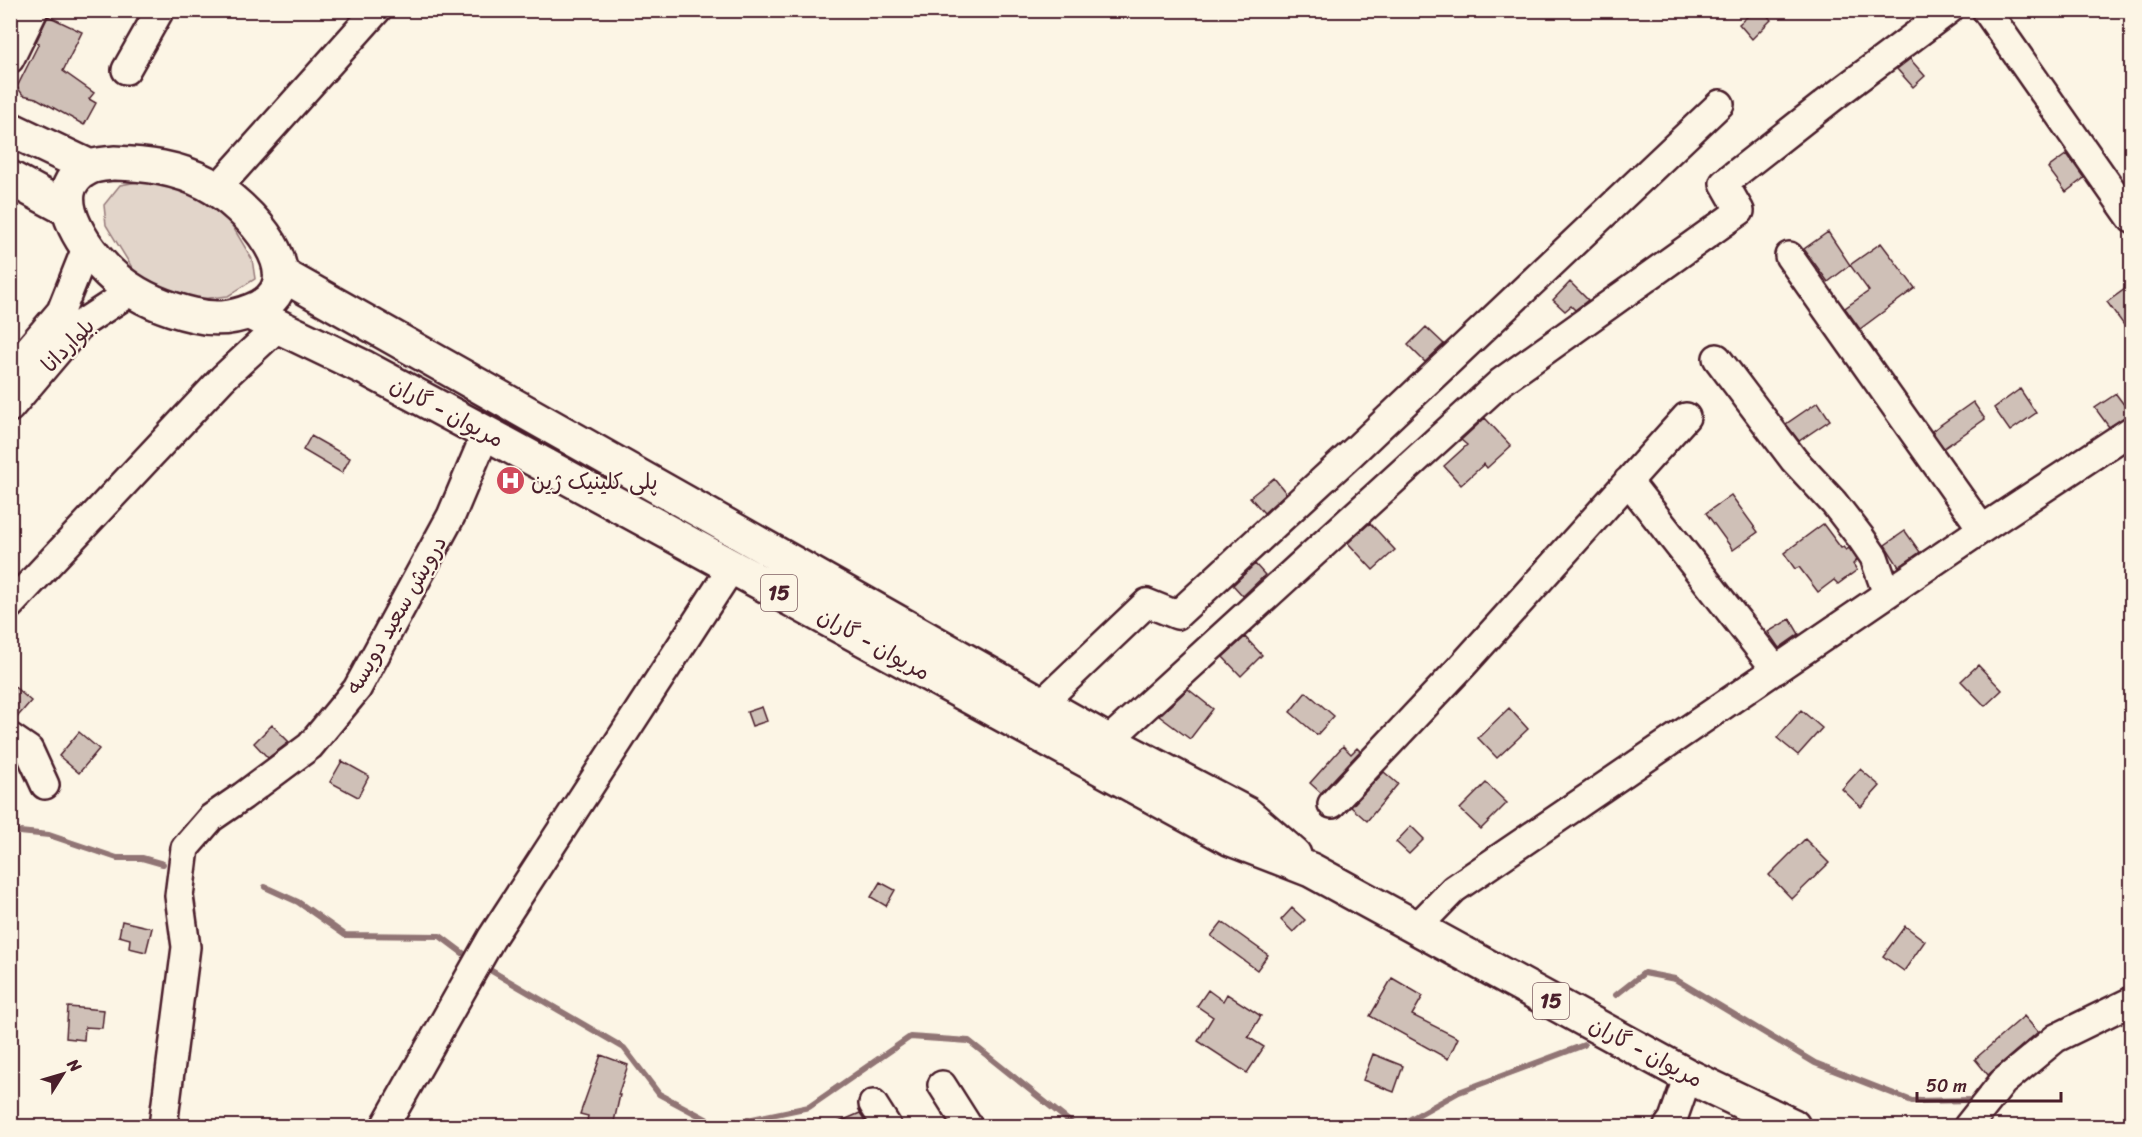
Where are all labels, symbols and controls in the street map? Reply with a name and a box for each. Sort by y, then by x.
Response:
street label: بلواردانا [31,308,105,382]
street label: مریوان - گاران [383,366,511,458]
place label: پلی کلینیک ژین [531,462,658,501]
hospital icon: پلی کلینیک ژین [494,465,526,497]
street label: درویش سعید دویسه [334,528,458,702]
road number: 15 [761,575,797,611]
street label: مریوان - گاران [810,597,938,691]
road number: 15 [1533,983,1569,1019]
street label: مریوان - گاران [1582,1006,1710,1098]
north arrow [33,1044,93,1104]
text: N [59,1051,90,1079]
scale bar [1917,1065,2061,1103]
text: 50 m [1926,1070,1967,1102]

